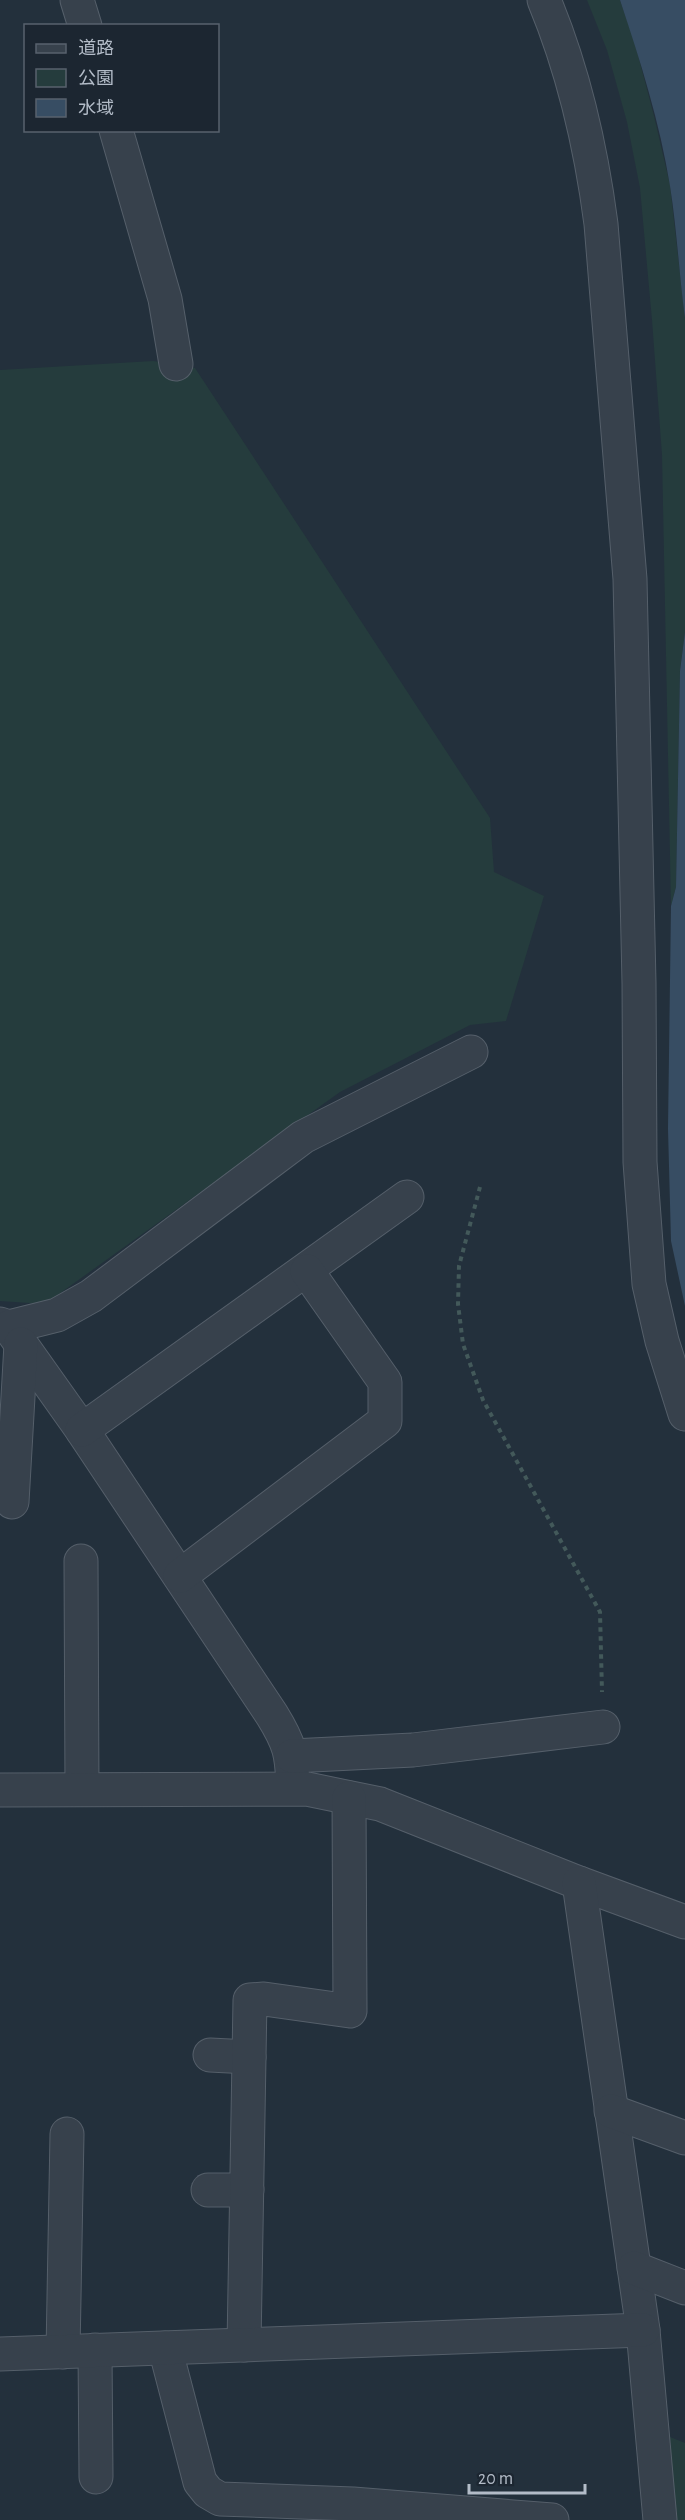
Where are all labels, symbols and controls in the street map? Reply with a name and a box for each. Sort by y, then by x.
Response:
legend [24,24,219,132]
text: 道路 [78,38,114,58]
text: 公園 [78,69,114,88]
text: 水域 [78,99,114,118]
scale bar [469,2457,584,2495]
text: 20 m [478,2470,513,2488]

